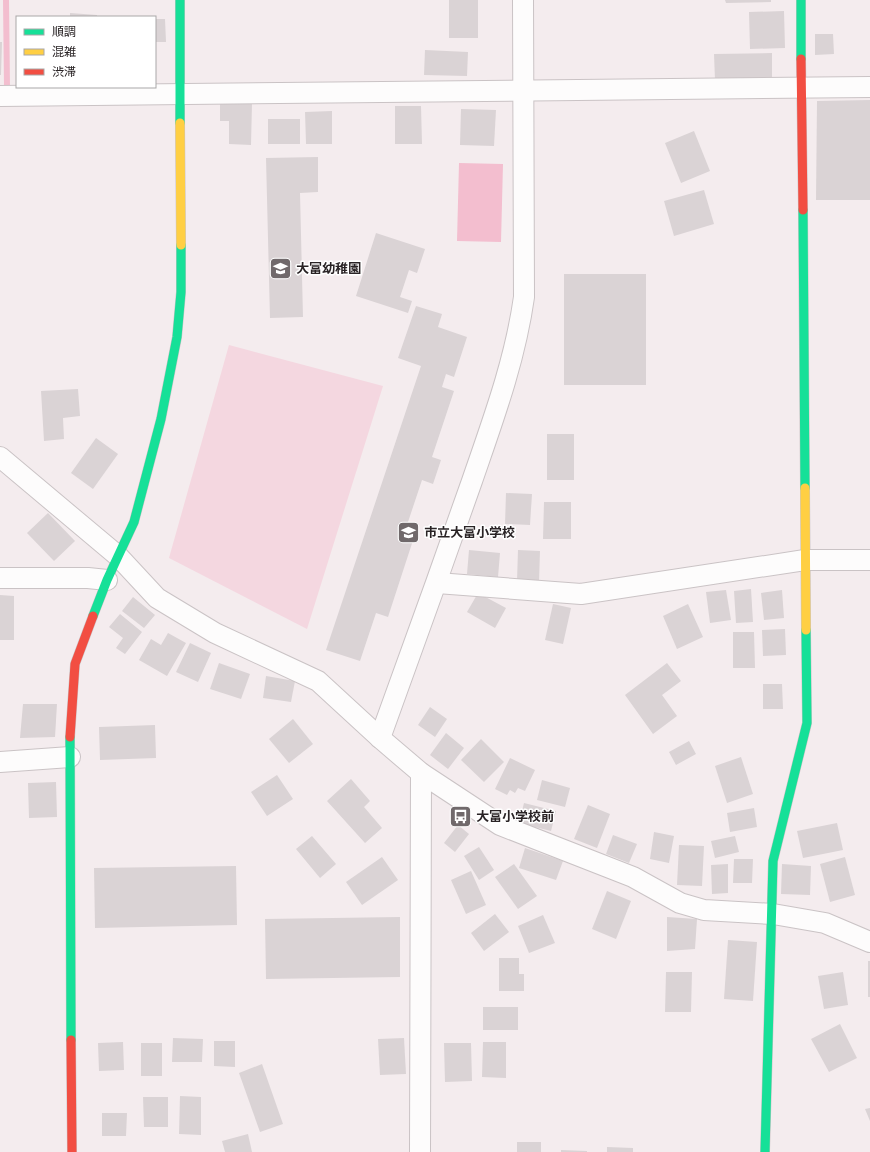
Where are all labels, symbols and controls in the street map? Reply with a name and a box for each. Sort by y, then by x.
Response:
legend [16,16,156,88]
text: 順調 [52,25,76,39]
text: 混雑 [52,45,76,59]
text: 渋滞 [52,65,76,79]
school or university icon: 大富幼稚園 [268,255,294,281]
place label: 大富幼稚園 [296,261,361,276]
school or university icon: 市立大富小学校 [396,519,422,545]
place label: 市立大富小学校 [424,525,515,540]
bus stop icon: 大富小学校前 [447,803,473,829]
place label: 大富小学校前 [476,809,554,824]

